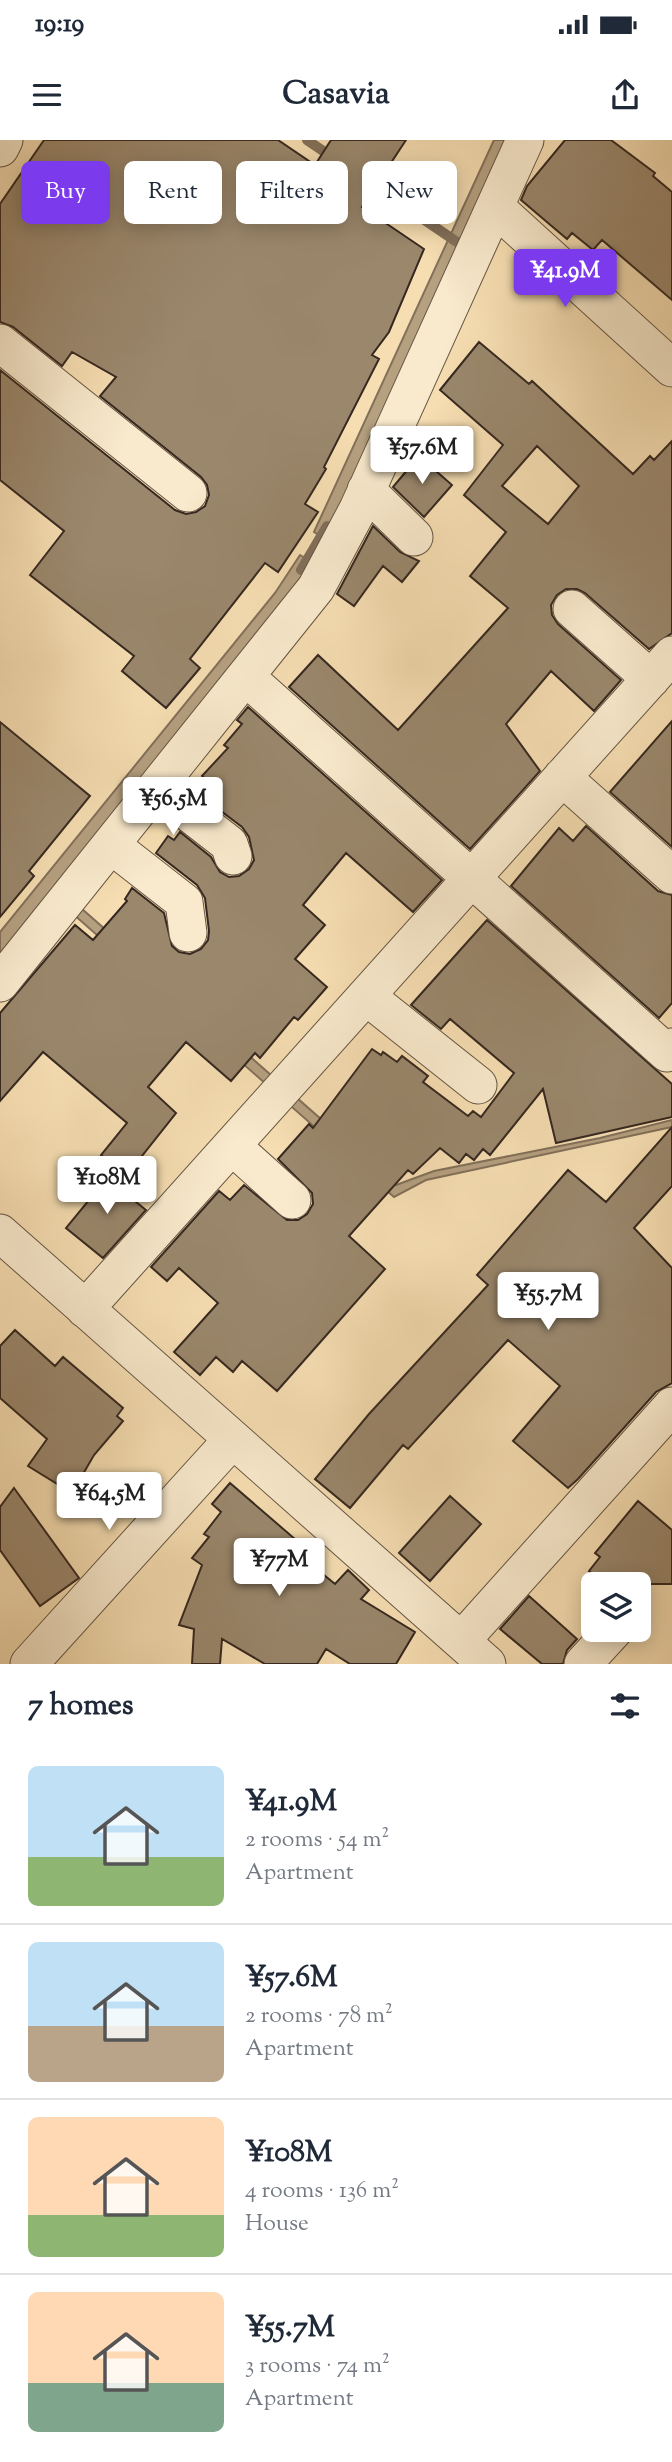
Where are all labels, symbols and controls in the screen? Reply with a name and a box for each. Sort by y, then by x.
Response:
text: 19:19 [35,6,84,43]
text: Casavia [282,72,390,118]
icon: menu [28,76,66,114]
icon: share [606,76,644,114]
chip: Buy [21,161,110,224]
chip: Rent [124,161,222,224]
chip: Filters [236,161,348,224]
chip: New [362,161,457,224]
pin: ¥41.9M [508,250,622,309]
text: ¥41.9M [530,255,600,288]
pin: ¥57.6M [365,426,479,486]
text: ¥57.6M [386,432,458,465]
pin: ¥56.5M [116,778,230,837]
text: ¥56.5M [139,783,207,816]
pin: ¥108M [58,1156,156,1216]
text: ¥108M [74,1162,140,1195]
pin: ¥55.7M [491,1272,605,1332]
text: ¥55.7M [514,1278,582,1311]
pin: ¥64.5M [52,1472,166,1532]
text: ¥64.5M [73,1478,145,1511]
pin: ¥77M [238,1538,320,1598]
text: ¥77M [250,1544,308,1577]
map controls [581,1572,651,1642]
button: layers [581,1572,651,1642]
text: 7 homes [28,1685,133,1728]
icon: filters [606,1687,644,1725]
text: ¥41.9M [245,1781,337,1824]
icon: home [84,1794,168,1878]
text: 2 rooms · 54 m² [245,1824,389,1857]
text: Apartment [245,1857,354,1890]
text: ¥57.6M [245,1957,338,2000]
icon: home [84,1970,168,2054]
text: 2 rooms · 78 m² [245,2000,393,2033]
text: Apartment [245,2033,354,2066]
text: ¥108M [245,2132,332,2175]
icon: home [84,2145,168,2229]
text: 4 rooms · 136 m² [245,2175,399,2208]
text: House [245,2208,309,2241]
text: ¥55.7M [245,2307,335,2350]
icon: home [84,2320,168,2404]
text: 3 rooms · 74 m² [245,2350,390,2383]
text: Apartment [245,2383,354,2416]

